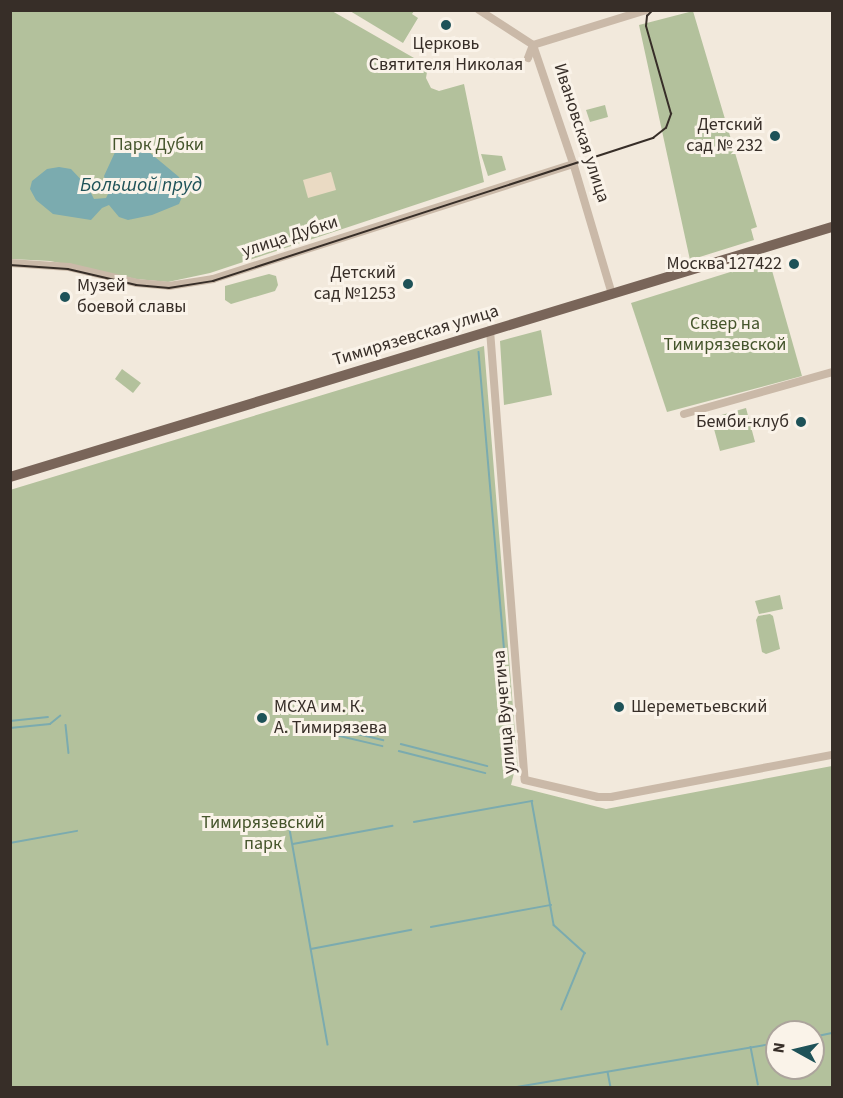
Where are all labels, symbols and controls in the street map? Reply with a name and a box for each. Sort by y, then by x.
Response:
marker: Церковь Святителя Николая [439,18,453,32]
place label: Церковь Святителя Николая [369,34,523,76]
street label: Ивановская улица [548,61,614,205]
place label: Детский сад № 232 [686,115,763,158]
marker: Детский сад № 232 [768,129,782,143]
park label: Парк Дубки [112,134,204,156]
water label: Большой пруд [80,173,202,197]
street label: улица Дубки [239,211,341,263]
place label: Москва 127422 [667,253,782,275]
marker: Москва 127422 [787,257,801,271]
place label: Детский сад №1253 [314,263,396,306]
place label: Музей боевой славы [77,276,186,318]
marker: Детский сад №1253 [401,277,415,291]
marker: Музей боевой славы [58,290,72,304]
street label: Тимирязевская улица [331,301,501,371]
park label: Сквер на Тимирязевской [664,314,786,356]
place label: Бемби-клуб [696,411,789,433]
marker: Бемби-клуб [794,415,808,429]
street label: улица Вучетича [489,649,521,775]
place label: Шереметьевский [631,696,767,718]
place label: МСХА им. К. А. Тимирязева [274,697,387,740]
marker: Шереметьевский [612,700,626,714]
marker: МСХА им. К. А. Тимирязева [255,711,269,725]
park label: Тимирязевский парк [201,813,325,856]
north arrow [765,1020,825,1080]
text: N [768,1041,791,1055]

